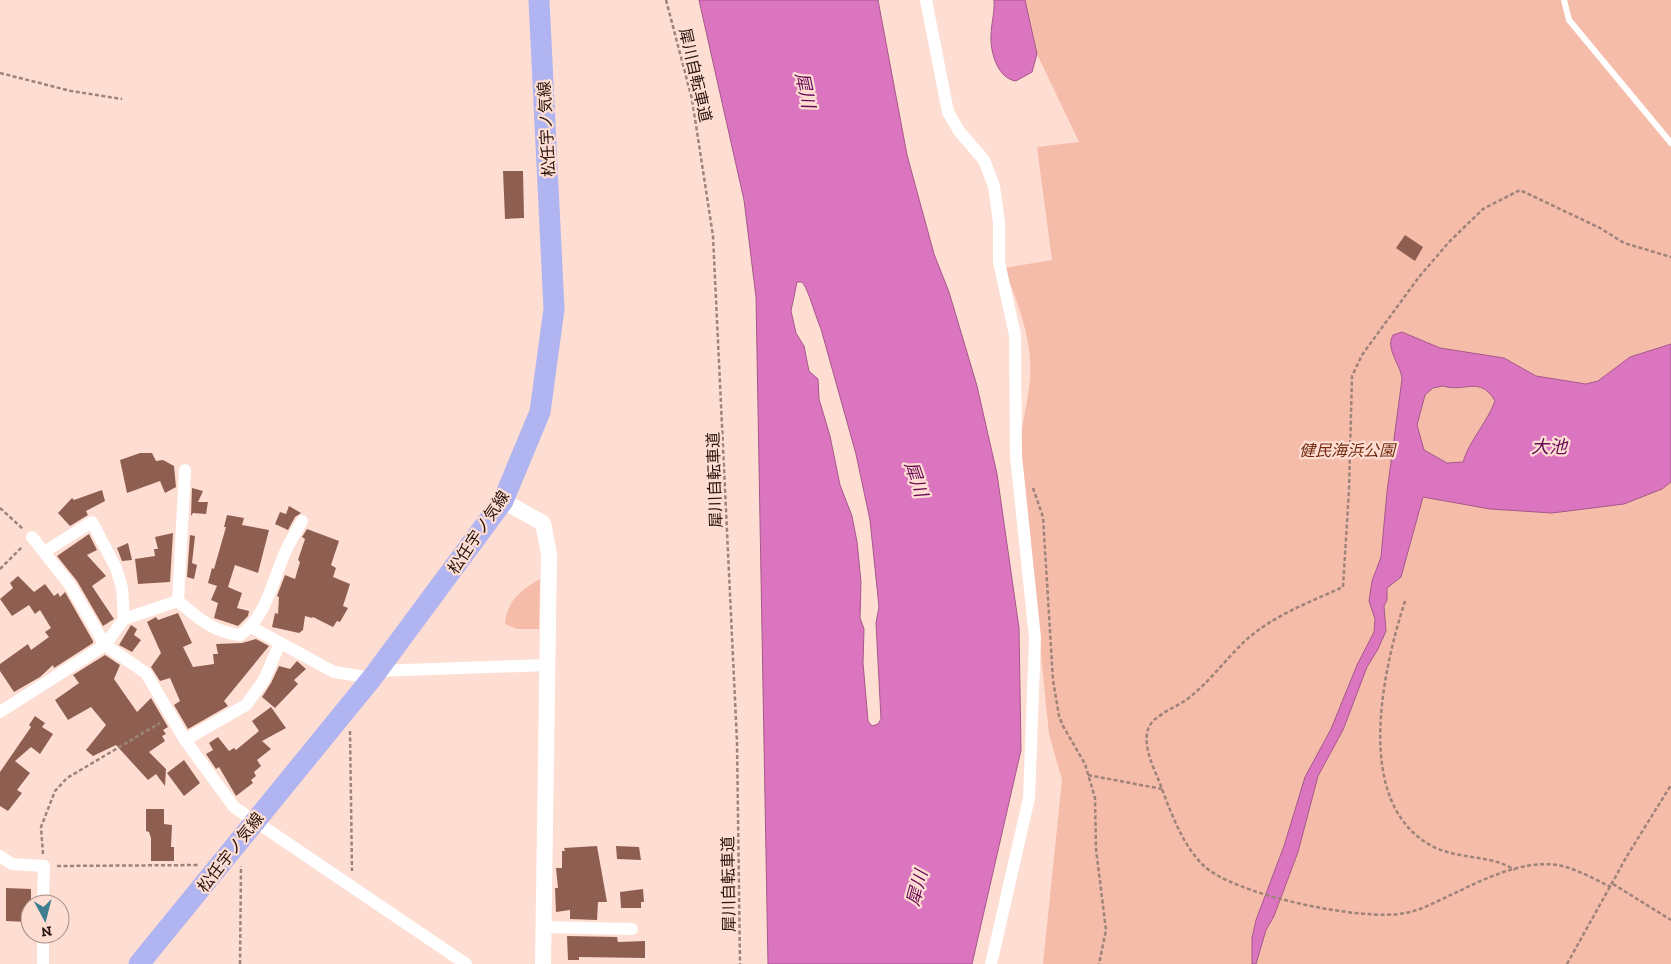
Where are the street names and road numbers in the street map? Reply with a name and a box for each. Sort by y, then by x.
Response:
street label: 犀川自転車道 [675,26,716,124]
street label: 松任宇ノ気線 [534,81,558,177]
street label: 犀川自転車道 [703,432,726,528]
street label: 松任宇ノ気線 [444,487,513,577]
street label: 松任宇ノ気線 [193,809,267,896]
street label: 犀川自転車道 [718,836,739,932]

